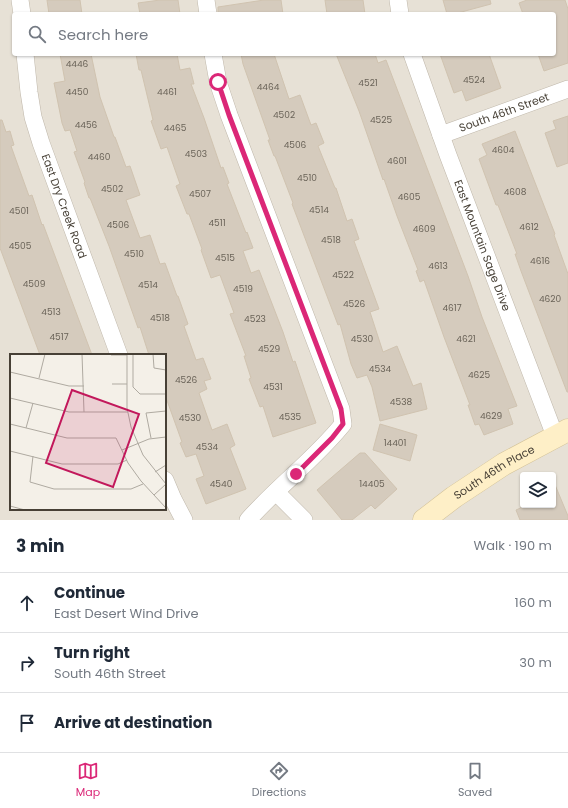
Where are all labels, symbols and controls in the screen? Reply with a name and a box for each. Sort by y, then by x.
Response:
search box [12,12,556,56]
icon: search [26,23,48,45]
text: Search here [58,24,148,45]
house number: 4446 [66,58,89,70]
route start [209,73,227,91]
house number: 4524 [463,74,485,86]
house number: 4521 [358,77,378,89]
house number: 4464 [257,81,280,93]
house number: 4450 [66,86,89,98]
house number: 4461 [157,86,177,98]
street label: South 46th Street [457,89,551,136]
house number: 4502 [273,109,295,121]
house number: 4525 [370,114,392,126]
house number: 4456 [75,119,98,131]
house number: 4465 [164,122,187,134]
house number: 4506 [284,139,307,151]
house number: 4604 [492,144,515,156]
house number: 4503 [185,148,207,160]
house number: 4460 [88,151,111,163]
street label: East Dry Creek Road [38,152,91,261]
house number: 4601 [387,155,407,167]
house number: 4510 [297,172,317,184]
street label: East Mountain Sage Drive [450,178,515,314]
house number: 4502 [101,183,123,195]
house number: 4608 [504,186,527,198]
house number: 4507 [189,188,211,200]
house number: 4605 [398,191,421,203]
house number: 4514 [309,204,329,216]
house number: 4501 [9,205,29,217]
house number: 4511 [208,217,226,229]
house number: 4506 [107,219,130,231]
house number: 4612 [519,221,539,233]
house number: 4609 [413,223,436,235]
house number: 4518 [321,234,341,246]
house number: 4505 [9,240,32,252]
house number: 4510 [124,248,144,260]
house number: 4515 [215,252,235,264]
house number: 4616 [530,255,550,267]
house number: 4613 [428,260,448,272]
house number: 4522 [332,269,354,281]
house number: 4509 [23,278,46,290]
house number: 4514 [138,279,158,291]
house number: 4519 [233,283,253,295]
house number: 4620 [539,293,561,305]
house number: 4526 [343,298,365,310]
house number: 4617 [442,302,462,314]
house number: 4513 [41,306,61,318]
house number: 4518 [150,312,170,324]
house number: 4523 [244,313,266,325]
house number: 4517 [49,331,69,343]
house number: 4530 [351,333,373,345]
house number: 4621 [456,333,476,345]
house number: 4529 [258,343,280,355]
inset map [10,354,166,510]
house number: 4534 [369,363,391,375]
house number: 4625 [468,369,490,381]
house number: 4526 [175,374,197,386]
house number: 4531 [263,381,283,393]
house number: 4538 [390,396,412,408]
house number: 4629 [480,410,502,422]
house number: 4535 [279,411,301,423]
house number: 4530 [179,412,201,424]
house number: 14401 [384,437,406,449]
house number: 4534 [196,441,218,453]
street label: South 46th Place [450,441,538,503]
route end [287,465,305,483]
map controls [520,472,556,508]
button: layers [520,472,556,508]
house number: 4540 [210,478,233,490]
house number: 14405 [359,478,385,490]
text: 3 min [16,534,64,558]
text: Walk · 190 m [474,536,552,555]
text: Continue [54,582,125,603]
icon: ahead [16,592,38,614]
text: 160 m [515,593,552,612]
text: East Desert Wind Drive [54,604,199,623]
text: Turn right [54,642,130,663]
icon: right [16,652,38,674]
text: 30 m [519,653,552,672]
text: South 46th Street [54,664,166,683]
icon: arrive [16,712,38,734]
text: Arrive at destination [54,712,212,733]
tab: Map [76,760,100,801]
tab: Directions [252,760,306,801]
tab: Saved [458,760,492,801]

